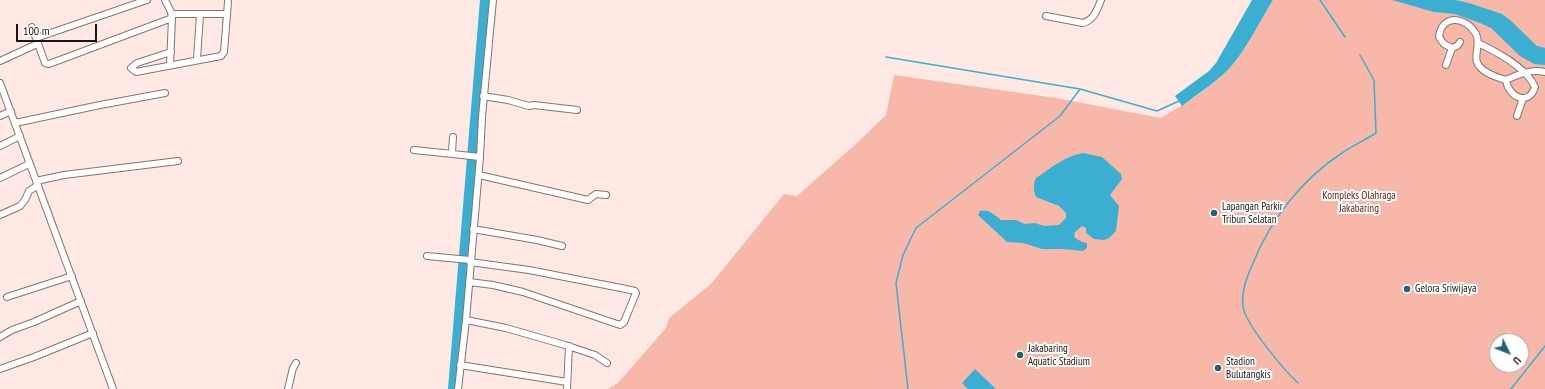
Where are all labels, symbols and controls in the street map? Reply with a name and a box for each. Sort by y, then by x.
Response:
scale bar [18,16,99,42]
text: 100 m [23,23,50,38]
park label: Kompleks Olahraga Jakabaring [1322,189,1396,215]
place label: Lapangan Parkir Tribun Selatan [1222,200,1283,226]
marker: Lapangan Parkir Tribun Selatan [1209,208,1219,218]
place label: Gelora Sriwijaya [1415,282,1476,296]
marker: Gelora Sriwijaya [1402,284,1412,294]
north arrow [1489,333,1529,373]
place label: Jakabaring Aquatic Stadium [1028,342,1090,368]
marker: Jakabaring Aquatic Stadium [1015,350,1025,360]
text: U [1510,354,1524,367]
place label: Stadion Bulutangkis [1226,355,1271,381]
marker: Stadion Bulutangkis [1213,363,1223,373]

